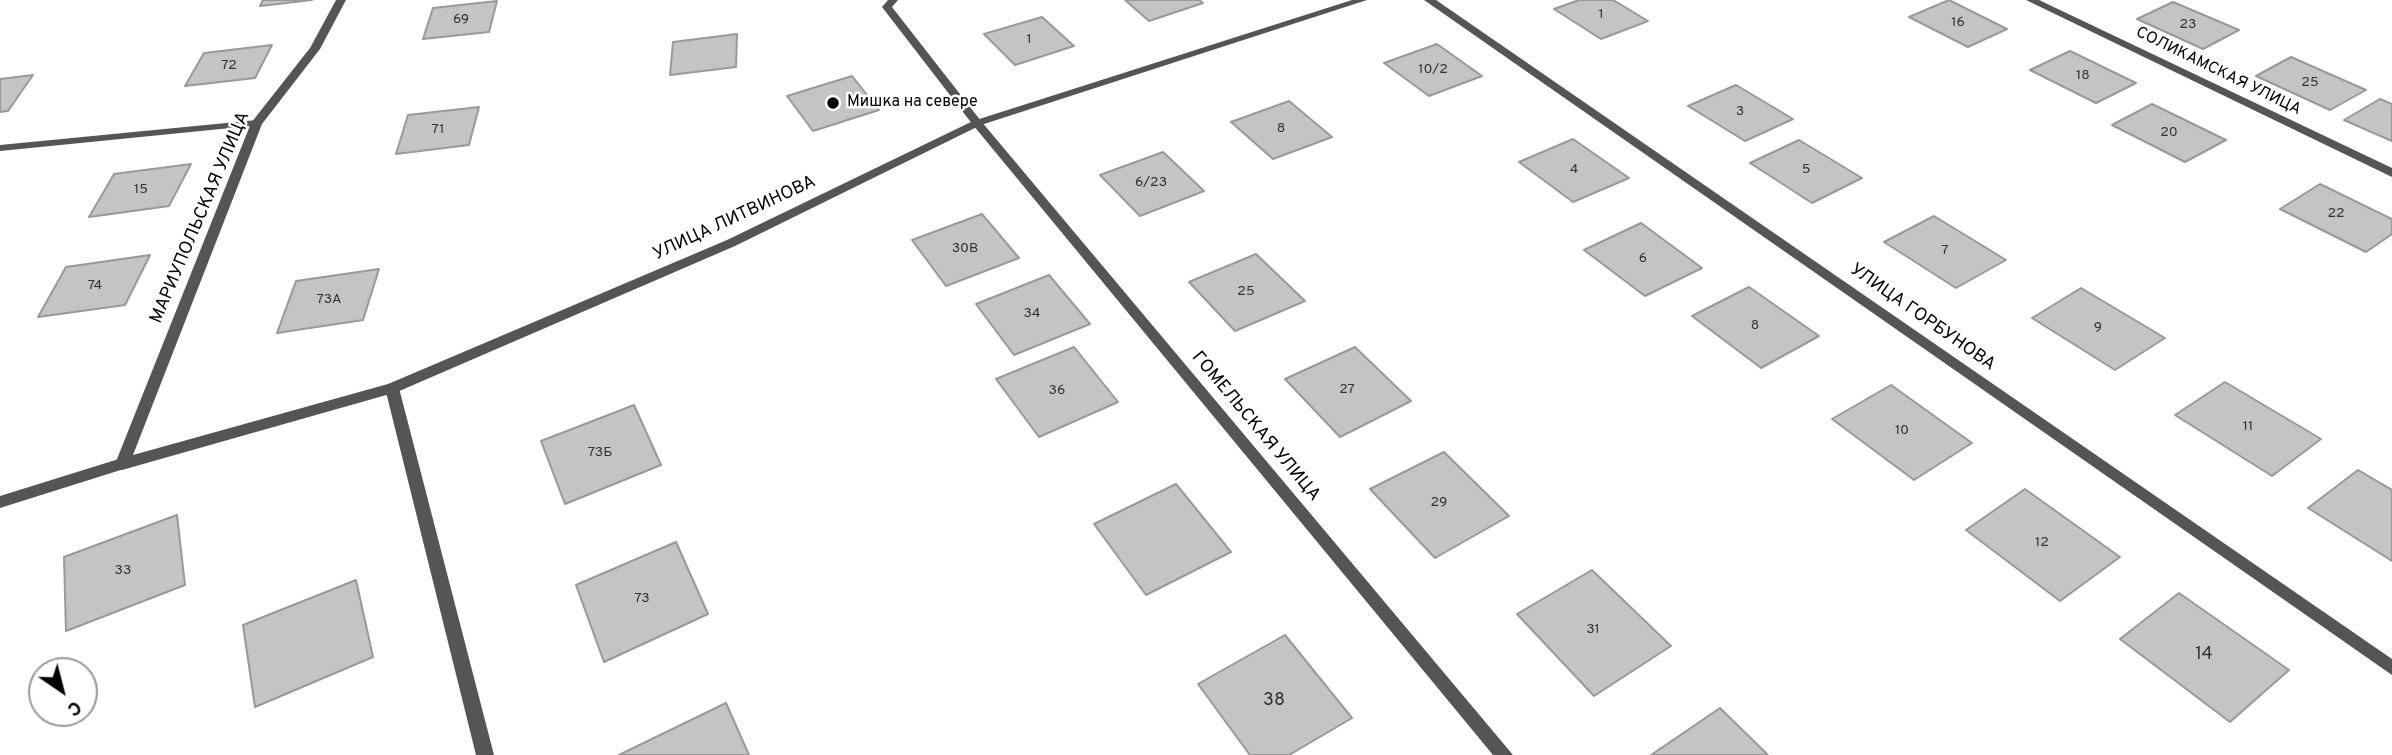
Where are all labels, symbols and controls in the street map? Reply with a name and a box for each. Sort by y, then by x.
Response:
house number: 1 [1598,7,1604,23]
house number: 69 [453,12,469,28]
house number: 16 [1951,15,1965,31]
house number: 23 [2180,17,2196,33]
street label: СОЛИКАМСКАЯ УЛИЦА [2132,24,2304,120]
house number: 1 [1026,32,1032,48]
house number: 72 [221,58,237,74]
house number: 10/2 [1418,62,1448,78]
house number: 18 [2076,68,2090,84]
house number: 25 [2301,75,2319,91]
place label: Мишка на севере [847,93,978,113]
marker: Мишка на севере [825,95,841,111]
house number: 3 [1736,104,1744,120]
street label: МАРИУПОЛЬСКАЯ УЛИЦА [147,109,255,327]
house number: 8 [1277,121,1285,137]
house number: 71 [432,122,444,138]
house number: 20 [2160,125,2178,141]
house number: 4 [1570,162,1578,178]
house number: 5 [1802,162,1810,178]
street label: УЛИЦА ЛИТВИНОВА [650,172,820,266]
house number: 6/23 [1135,175,1167,191]
house number: 15 [134,182,148,198]
house number: 22 [2327,206,2345,222]
house number: 30В [952,241,978,257]
house number: 7 [1941,243,1949,259]
house number: 6 [1639,251,1647,267]
street label: УЛИЦА ГОРБУНОВА [1845,260,1999,376]
house number: 74 [88,278,102,294]
house number: 25 [1237,284,1255,300]
house number: 73А [317,292,341,308]
house number: 34 [1023,306,1041,322]
house number: 8 [1751,318,1759,334]
house number: 9 [2094,320,2102,336]
street label: ГОМЕЛЬСКАЯ УЛИЦА [1186,348,1324,506]
house number: 27 [1339,382,1355,398]
house number: 36 [1049,383,1065,399]
house number: 11 [2243,419,2253,435]
house number: 10 [1895,423,1909,439]
house number: 73Б [588,445,612,461]
house number: 29 [1431,495,1447,511]
house number: 12 [2035,535,2049,551]
house number: 33 [115,563,131,579]
house number: 73 [634,591,650,607]
house number: 31 [1586,622,1600,638]
house number: 14 [2195,644,2213,666]
north arrow [28,657,98,727]
house number: 38 [1263,690,1285,712]
text: С [62,694,86,721]

